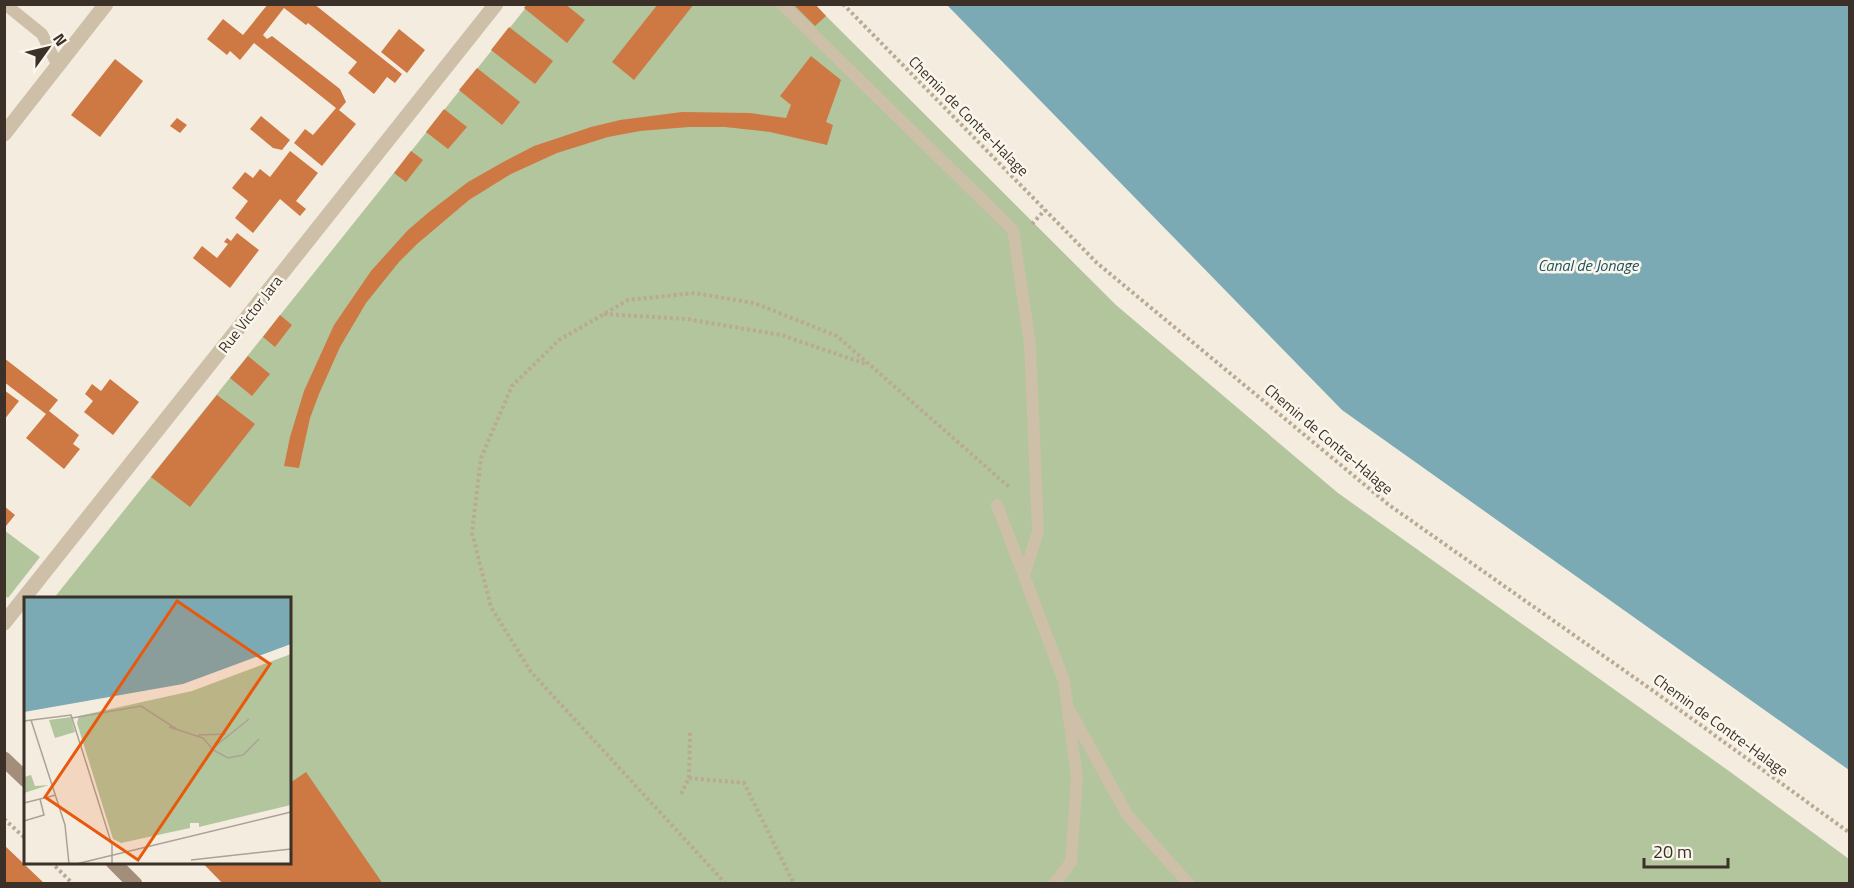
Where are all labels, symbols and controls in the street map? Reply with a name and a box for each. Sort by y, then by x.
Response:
north arrow [18,18,78,78]
text: N [47,28,73,51]
street label: Chemin de Contre-Halage [904,51,1034,181]
water label: Canal de Jonage [1538,253,1640,277]
street label: Rue Victor Jara [212,270,288,358]
street label: Chemin de Contre-Halage [1260,378,1398,500]
inset map [24,597,291,864]
street label: Chemin de Contre-Halage [1649,668,1793,782]
scale bar [1644,831,1728,869]
text: 20 m [1653,838,1692,865]

